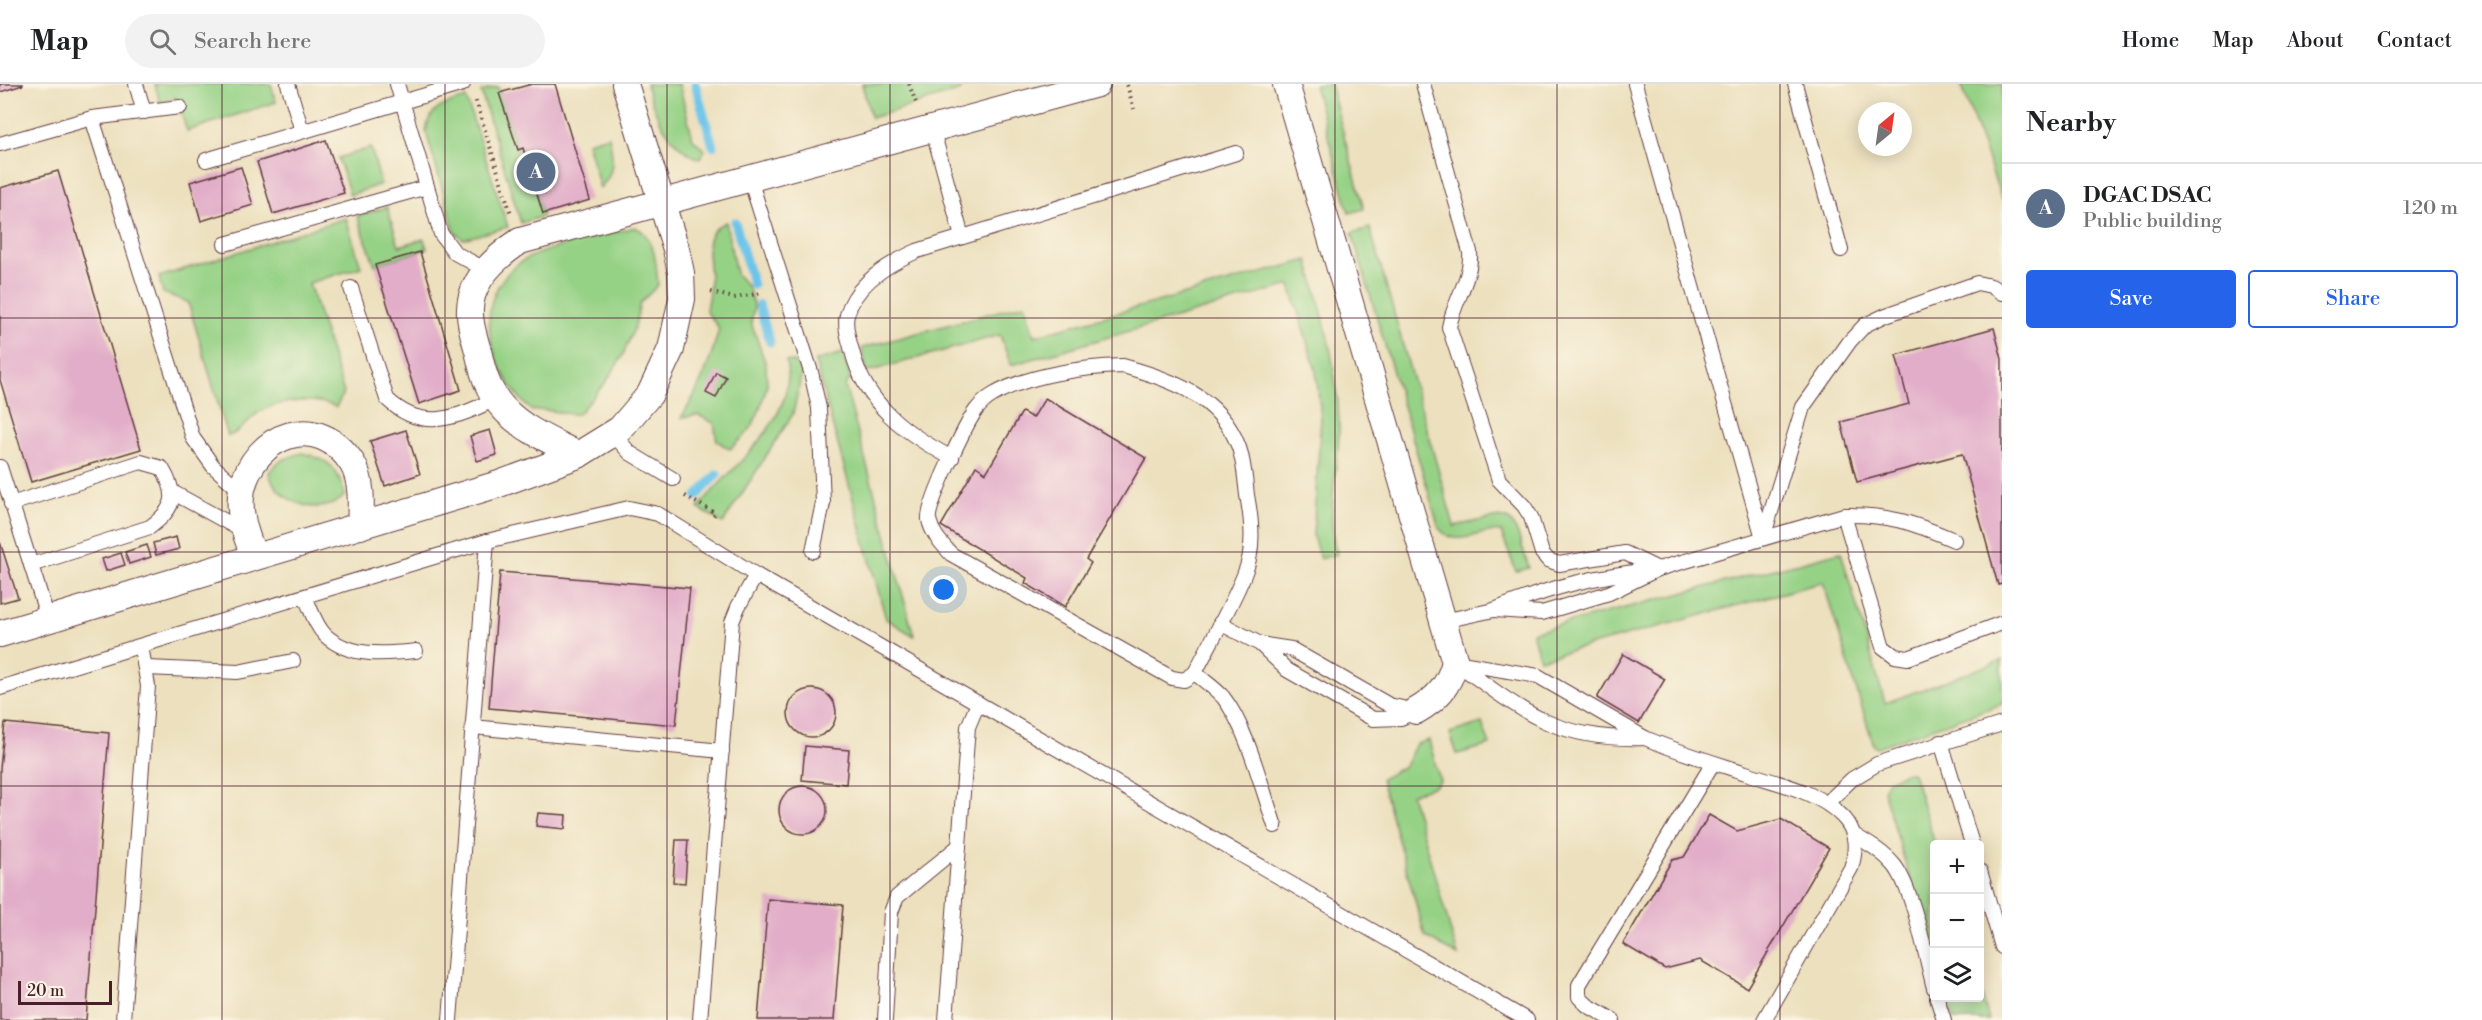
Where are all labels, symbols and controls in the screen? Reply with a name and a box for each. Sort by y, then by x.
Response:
search box [125,14,545,68]
text: Map [30,24,89,59]
icon: search [146,25,179,58]
text: Search here [194,28,311,55]
text: Home [2122,28,2179,54]
text: Map [2212,28,2254,54]
text: About [2287,28,2344,54]
text: Contact [2377,28,2452,54]
north arrow [1858,102,1912,156]
text: Nearby [2026,107,2116,139]
pin: A [516,150,556,194]
text: DGAC DSAC [2083,182,2211,209]
text: A [2038,196,2053,221]
text: 120 m [2403,196,2458,221]
text: Public building [2083,209,2222,234]
button: Save [2026,270,2236,328]
button: Share [2248,270,2458,328]
your location [929,575,958,604]
map controls [1930,840,1984,1002]
button: + [1930,840,1984,894]
button: − [1930,894,1984,948]
button: layers [1930,948,1984,1002]
scale bar [18,978,112,1006]
text: 20 m [27,981,64,1001]

